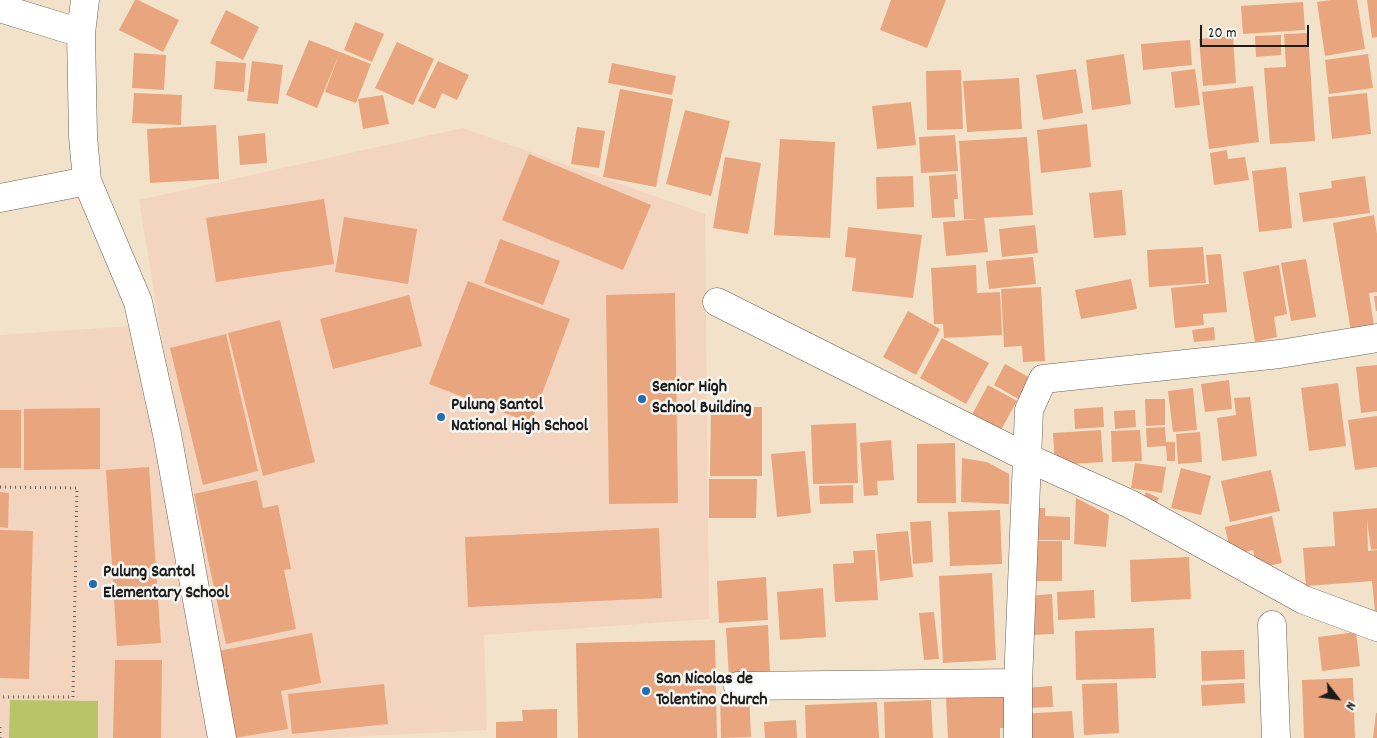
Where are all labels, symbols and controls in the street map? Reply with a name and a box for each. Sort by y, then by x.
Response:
scale bar [1202,15,1311,47]
text: 20 m [1208,23,1236,45]
place label: Senior High School Building [652,378,752,420]
marker: Senior High School Building [636,393,648,405]
place label: Pulung Santol National High School [451,396,588,438]
marker: Pulung Santol National High School [435,411,447,423]
place label: Pulung Santol Elementary School [103,563,229,606]
marker: Pulung Santol Elementary School [87,578,99,590]
place label: San Nicolas de Tolentino Church [656,670,768,712]
north arrow [1312,673,1362,723]
marker: San Nicolas de Tolentino Church [640,685,652,697]
text: N [1340,697,1360,713]

